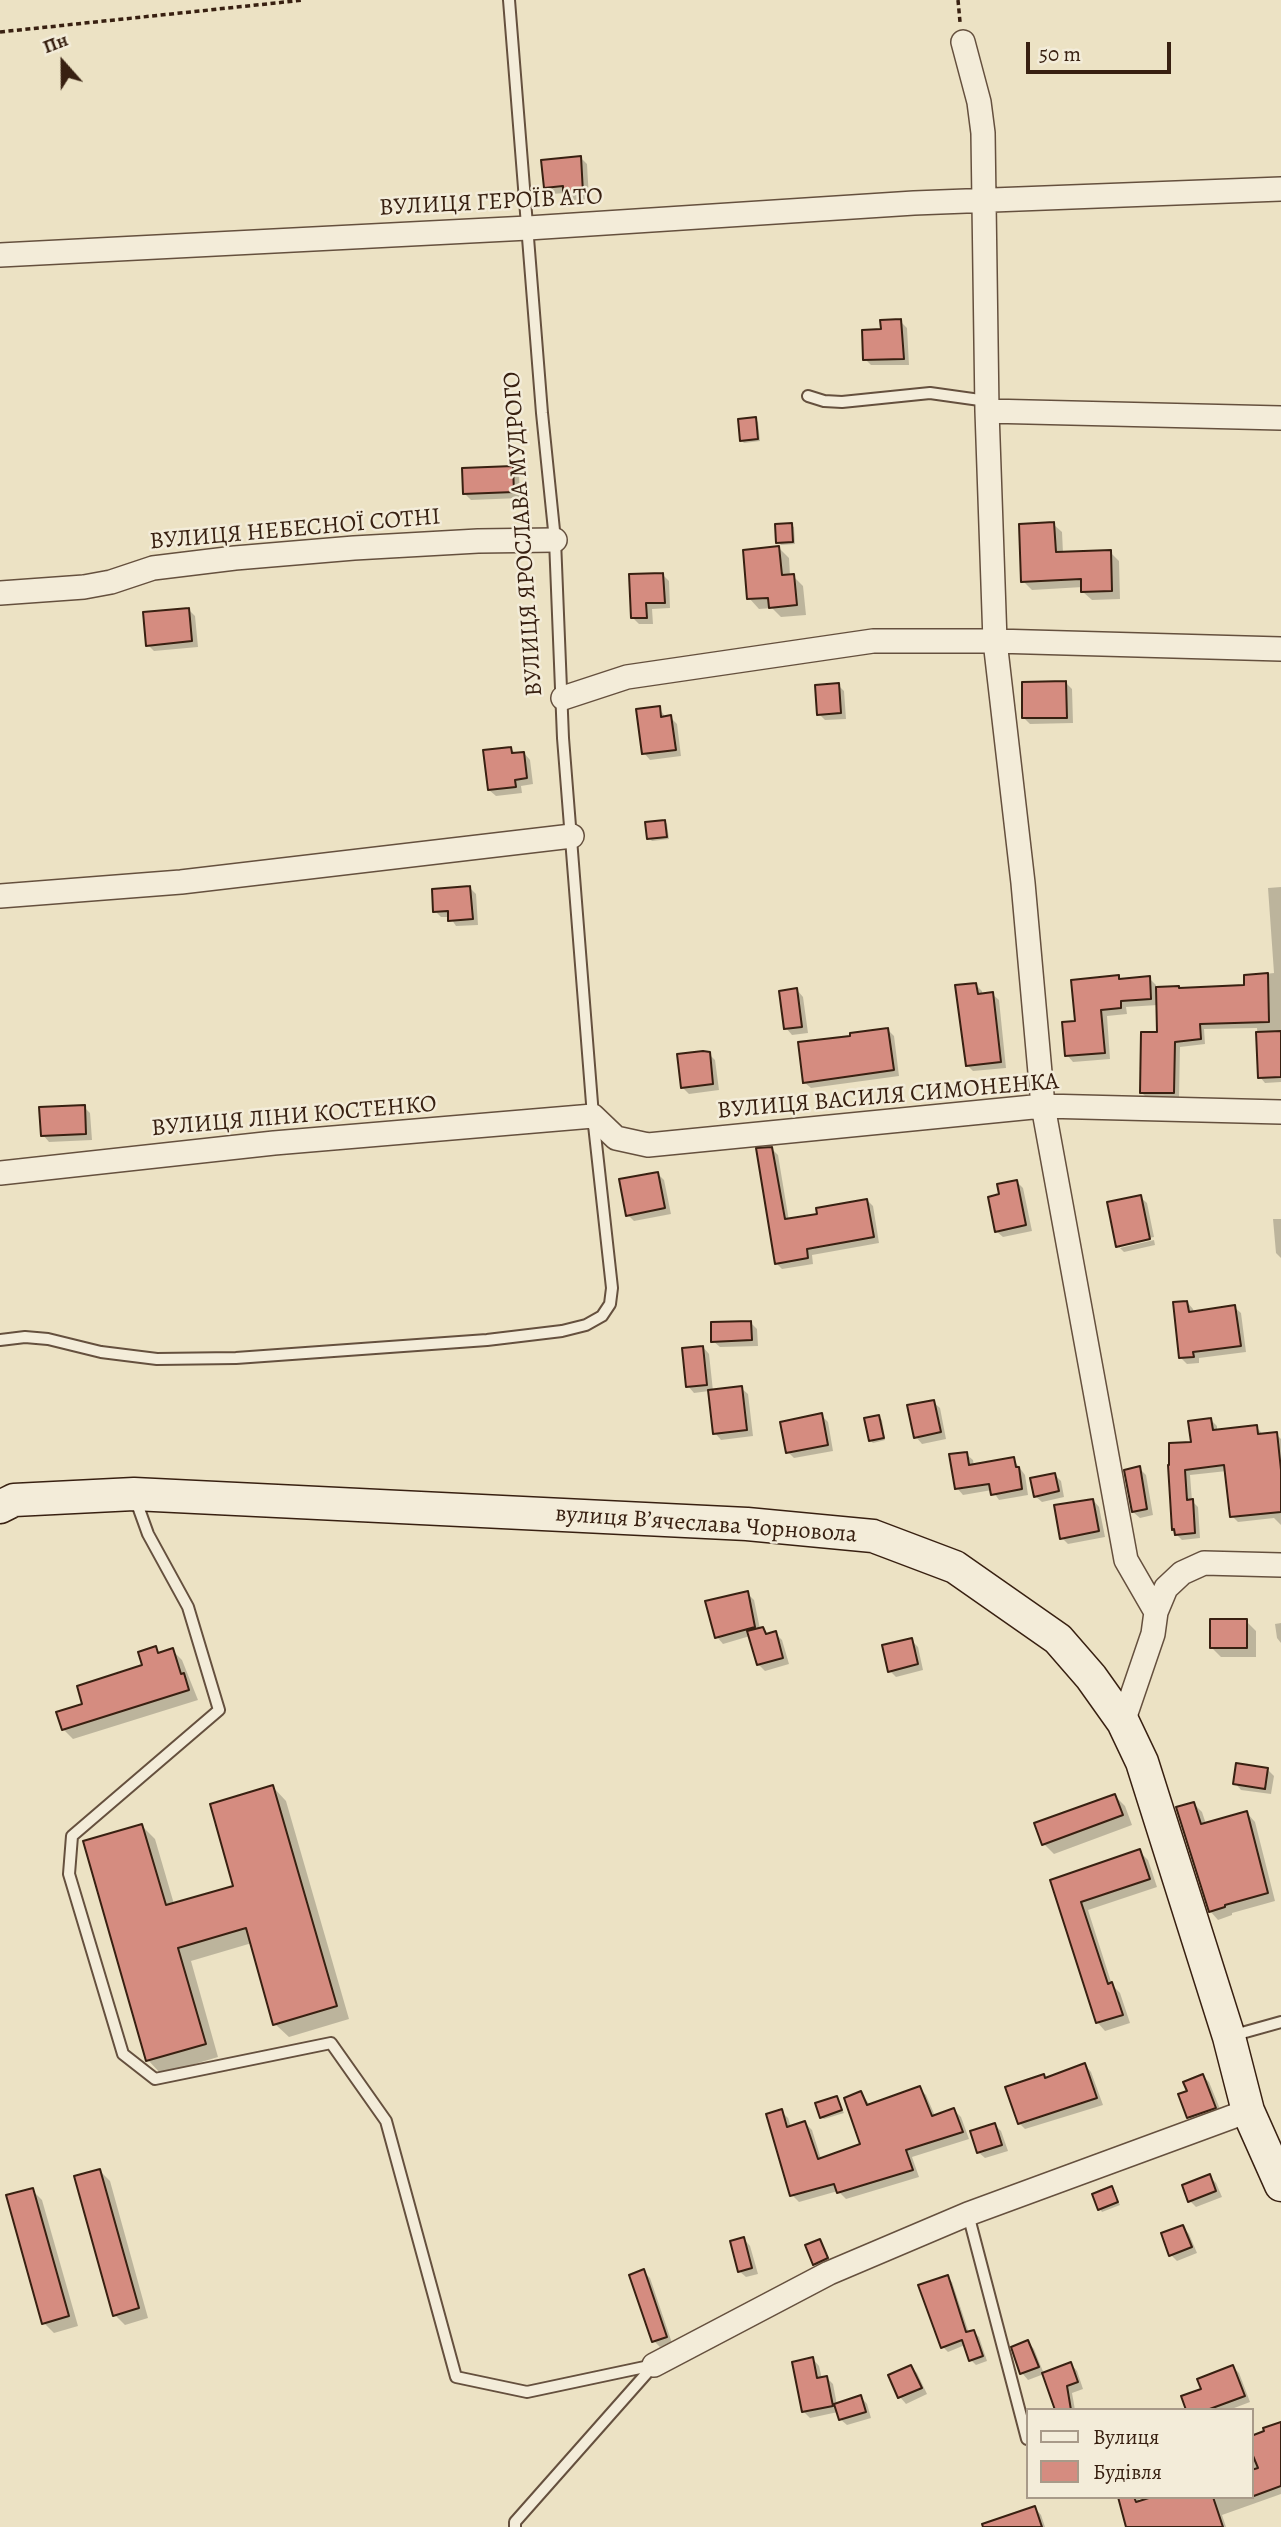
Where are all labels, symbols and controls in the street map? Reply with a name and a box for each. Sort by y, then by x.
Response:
text: Пн [39,27,72,60]
north arrow [28,28,98,98]
scale bar [1029,28,1174,72]
text: 50 m [1039,40,1081,68]
street label: ВУЛИЦЯ ГЕРОЇВ АТО [378,183,604,223]
street label: ВУЛИЦЯ ЯРОСЛАВА МУДРОГО [498,371,550,697]
street label: ВУЛИЦЯ НЕБЕСНОЇ СОТНІ [148,503,442,557]
street label: ВУЛИЦЯ ВАСИЛЯ СИМОНЕНКА [716,1068,1060,1126]
street label: ВУЛИЦЯ ЛІНИ КОСТЕНКО [150,1090,438,1144]
street label: вулиця Вʼячеслава Чорновола [554,1500,858,1550]
legend [1026,2408,1253,2499]
text: Вулиця [1093,2423,1159,2451]
text: Будівля [1093,2458,1162,2486]

